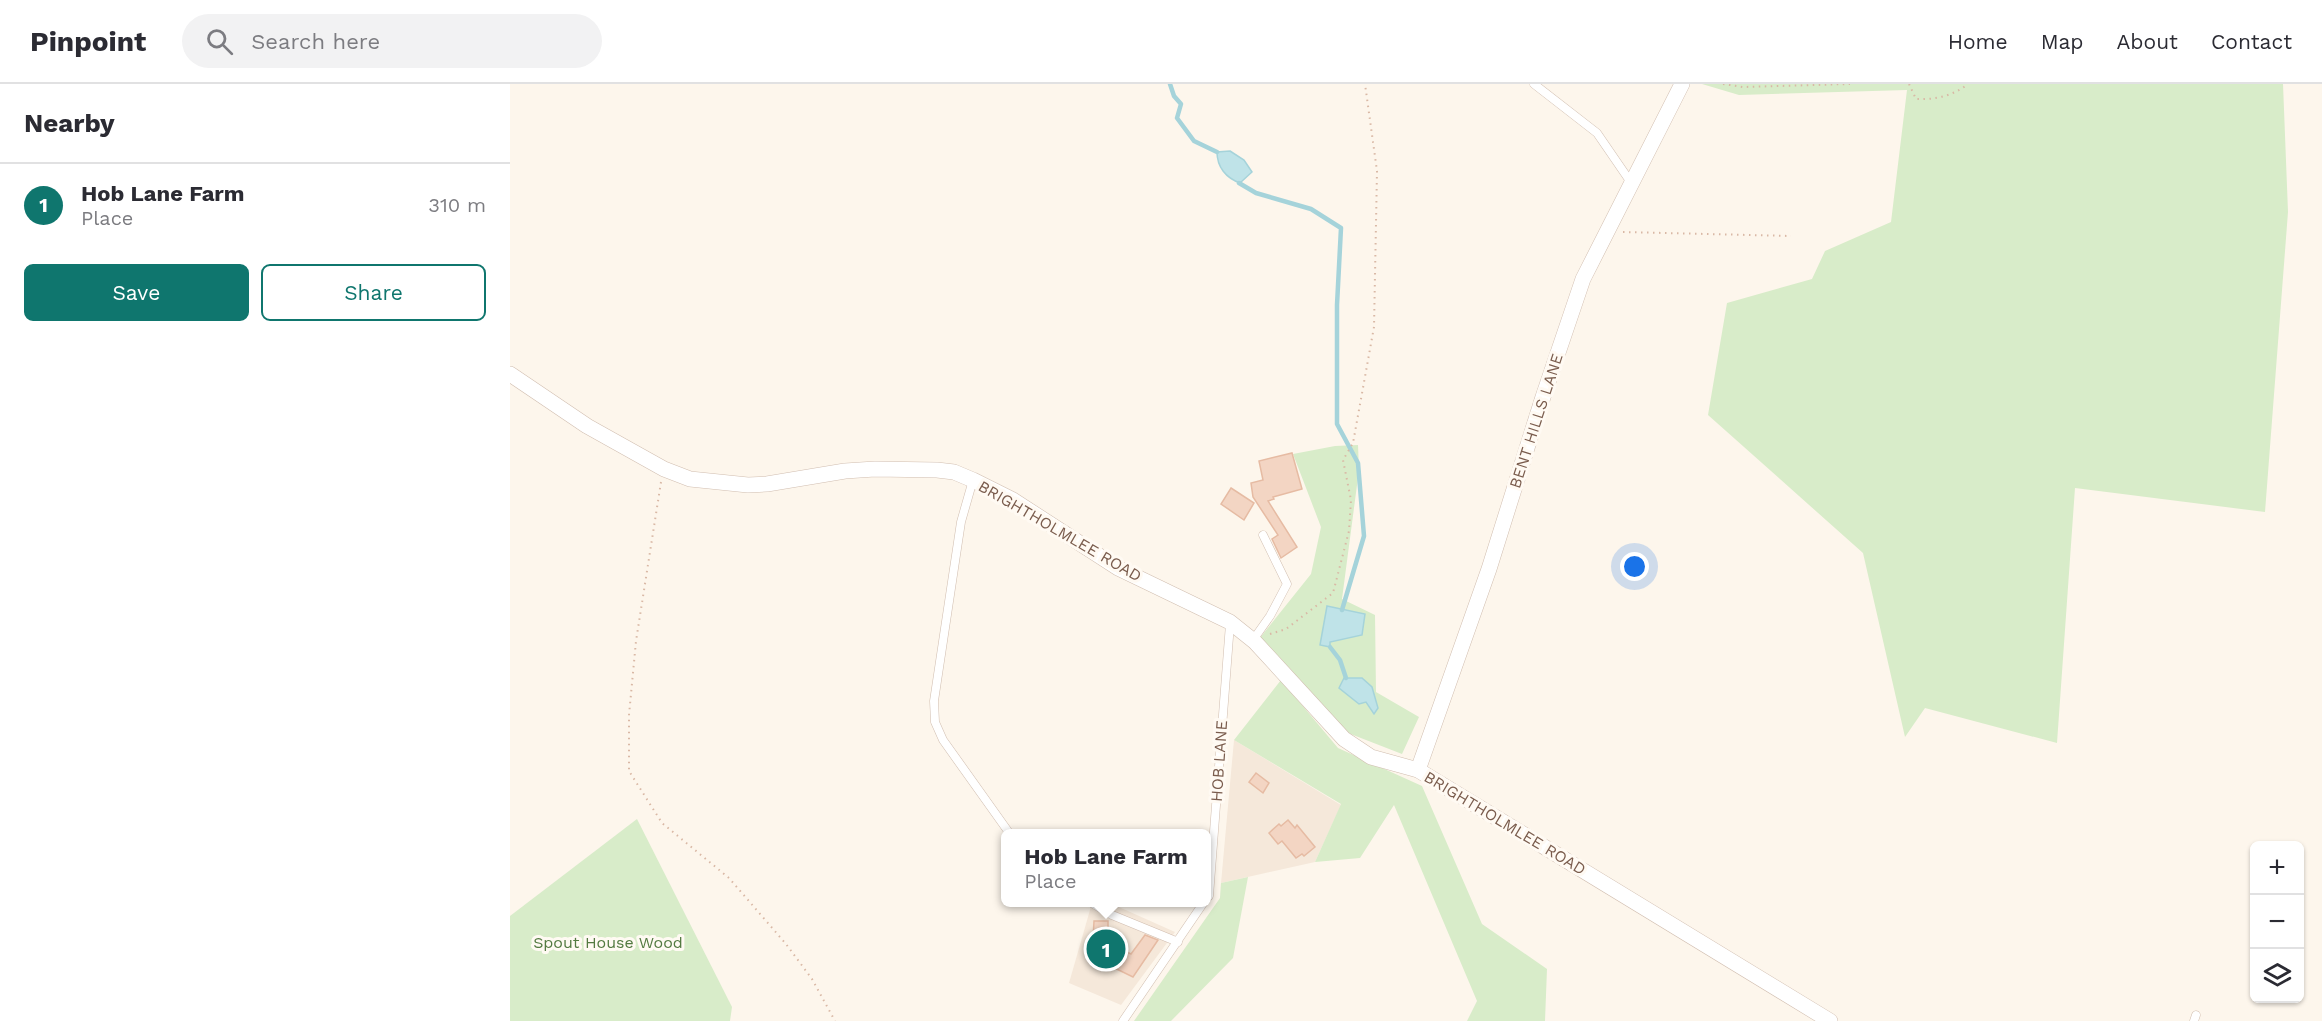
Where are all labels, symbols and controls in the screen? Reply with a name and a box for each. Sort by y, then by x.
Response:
search box [182,14,602,68]
text: Pinpoint [30,25,146,58]
icon: search [203,25,236,58]
text: Search here [251,29,380,54]
text: Home [1948,29,2008,54]
text: Map [2041,29,2084,54]
text: About [2117,29,2178,54]
text: Contact [2211,29,2292,54]
text: Nearby [24,108,115,138]
text: Hob Lane Farm [81,181,245,206]
text: 1 [39,193,48,217]
text: 310 m [428,193,486,217]
text: Place [81,206,133,230]
button: Save [24,264,249,321]
button: Share [261,264,486,321]
street label: BENT HILLS LANE [1505,351,1567,491]
street label: BRIGHTHOLMLEE ROAD [975,476,1145,586]
your location [1620,552,1649,581]
street label: HOB LANE [1207,720,1231,802]
street label: BRIGHTHOLMLEE ROAD [1421,767,1589,879]
popup [1001,829,1211,907]
map controls [2250,841,2304,1003]
button: + [2250,841,2304,895]
text: Hob Lane Farm [1024,844,1188,869]
text: Place [1024,869,1077,893]
button: − [2250,895,2304,949]
pin: 1 [1086,926,1126,972]
park label: Spout House Wood [533,933,683,952]
button: layers [2250,949,2304,1003]

